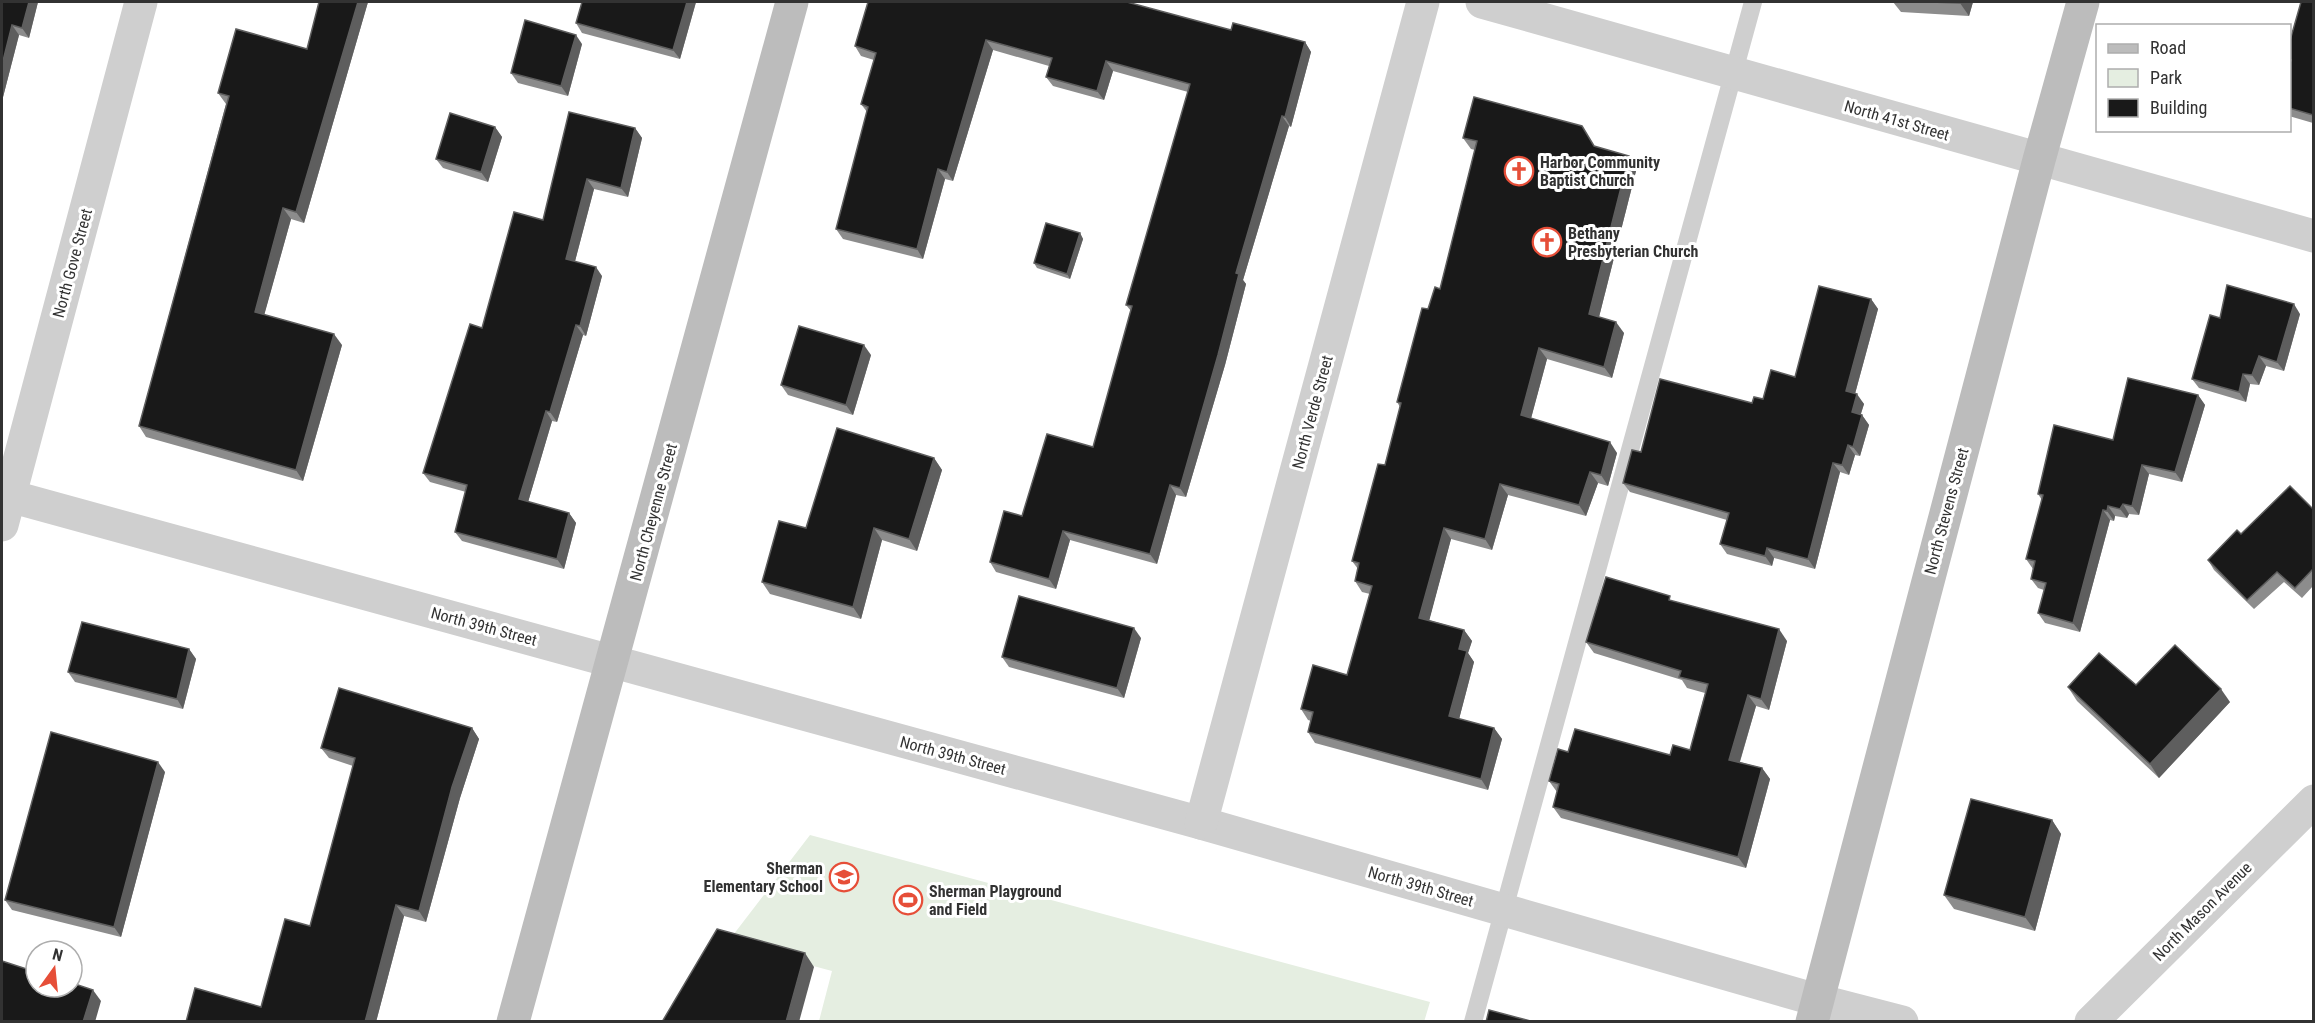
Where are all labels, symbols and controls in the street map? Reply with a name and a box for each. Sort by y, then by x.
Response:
legend [2096,24,2291,132]
text: Road [2150,37,2186,58]
text: Park [2150,67,2182,88]
street label: North 41st Street [1842,96,1952,145]
text: Building [2150,97,2207,118]
place label: Harbor Community Baptist Church [1540,153,1660,190]
church icon: Harbor Community Baptist Church [1503,155,1535,187]
street label: North Gove Street [49,206,96,320]
place label: Bethany Presbyterian Church [1568,224,1698,261]
church icon: Bethany Presbyterian Church [1531,226,1563,258]
street label: North Verde Street [1288,353,1337,471]
street label: North Cheyenne Street [626,441,681,583]
street label: North Stevens Street [1920,446,1973,576]
street label: North 39th Street [429,603,539,650]
street label: North 39th Street [898,732,1008,779]
street label: North Mason Avenue [2149,858,2256,965]
place label: Sherman Elementary School [704,859,823,896]
school or university icon: Sherman Elementary School [828,861,860,893]
street label: North 39th Street [1366,862,1476,911]
place label: Sherman Playground and Field [929,882,1062,919]
sports icon: Sherman Playground and Field [892,884,924,916]
north arrow [24,939,84,999]
text: N [51,945,65,965]

